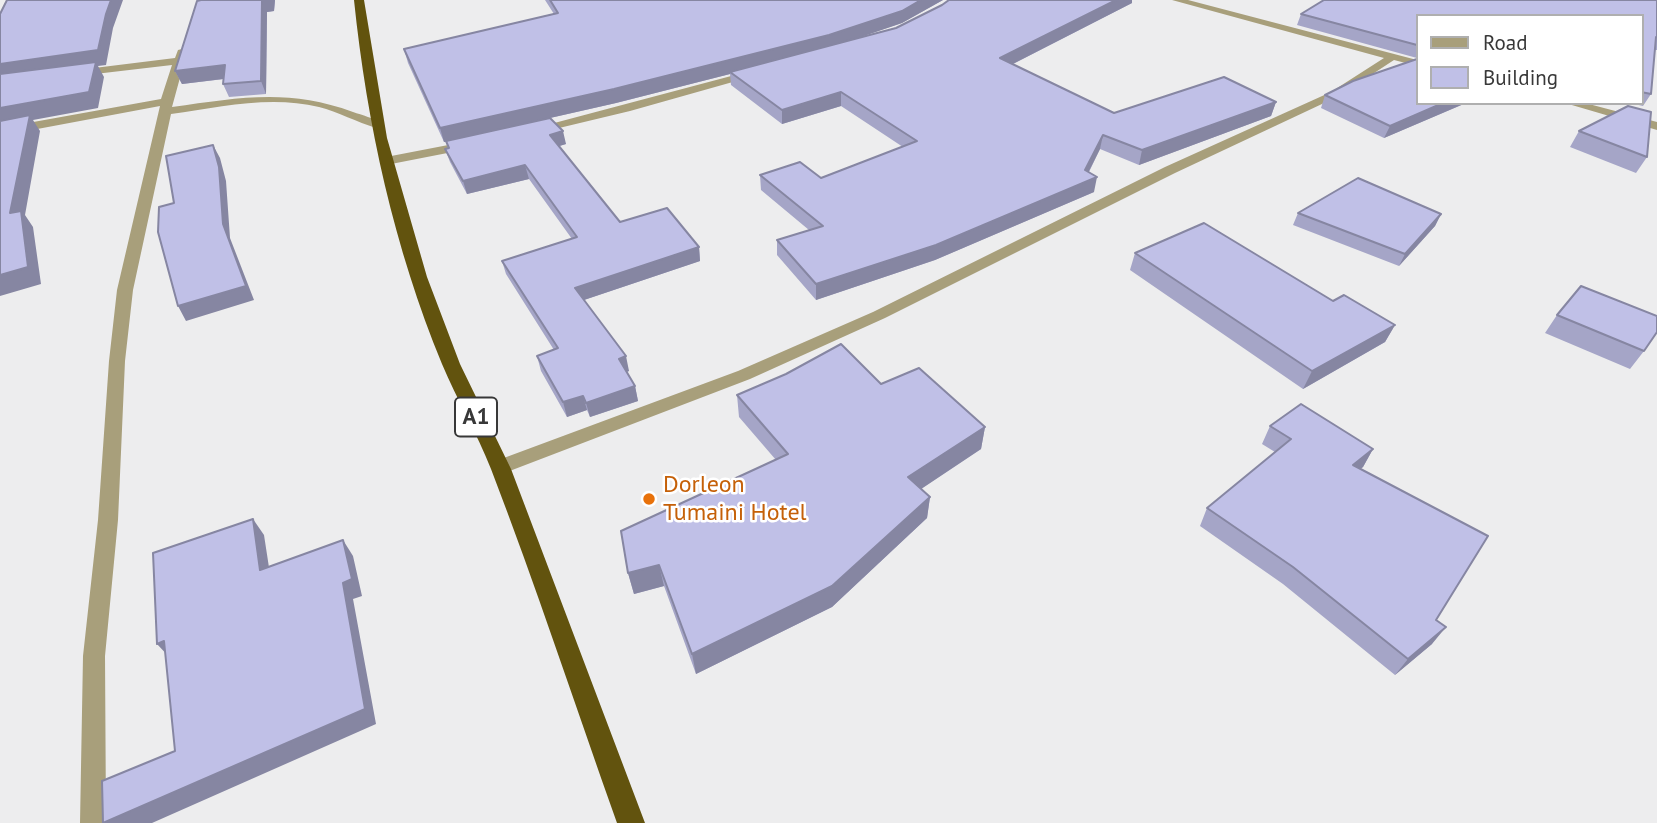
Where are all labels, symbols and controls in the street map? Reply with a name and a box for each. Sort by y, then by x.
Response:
legend [1416,14,1643,105]
text: Road [1483,29,1527,56]
text: Building [1483,64,1558,91]
road number: A1 [455,398,497,436]
place label: Dorleon Tumaini Hotel [663,471,807,527]
marker: Dorleon Tumaini Hotel [641,491,657,507]

